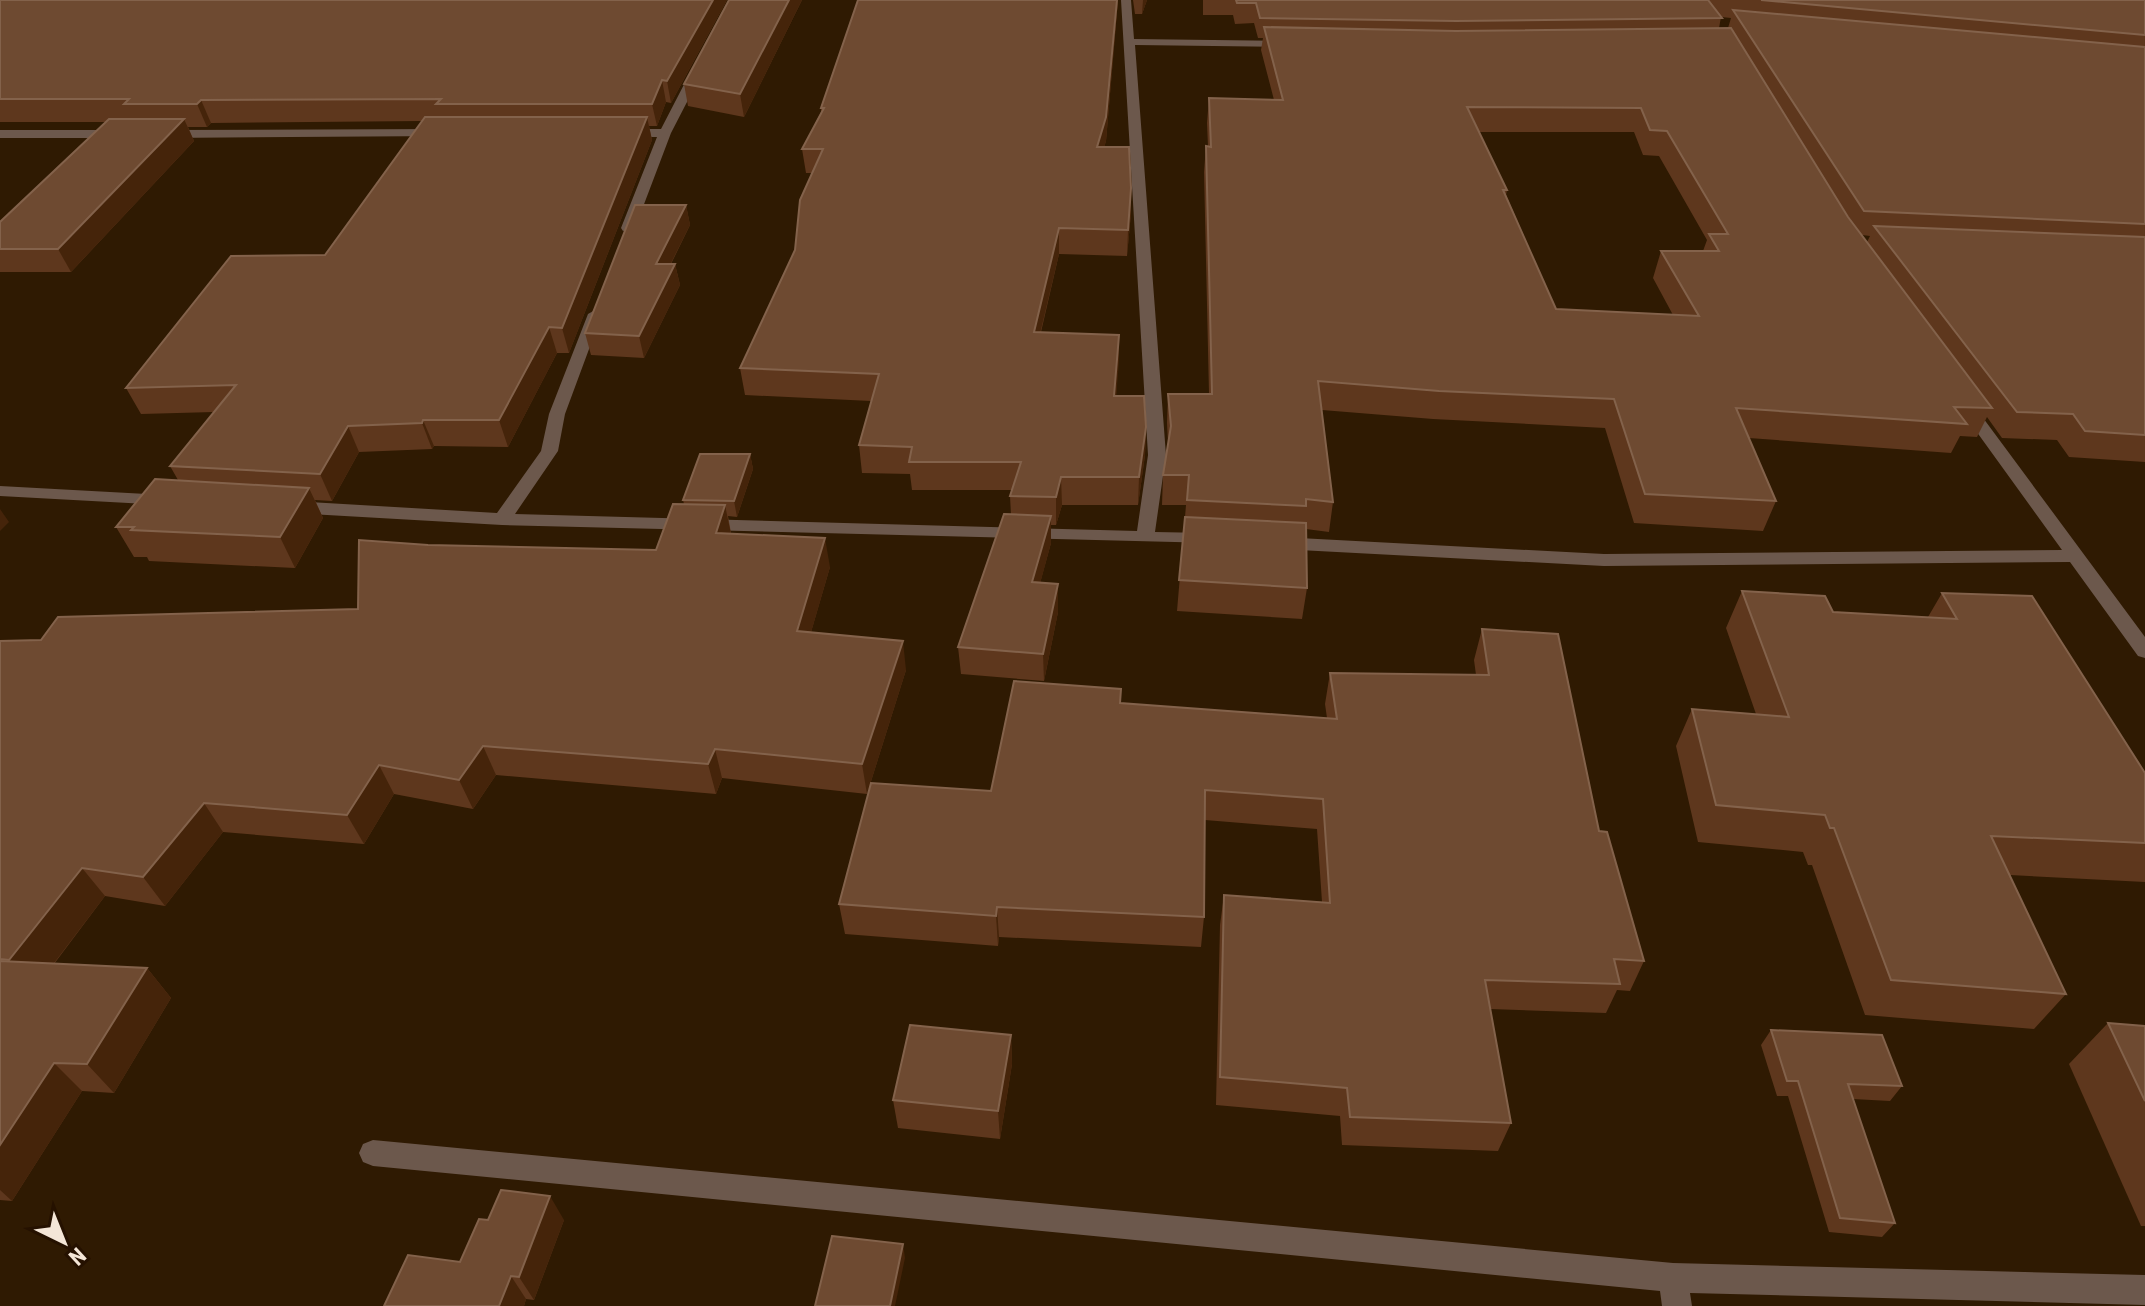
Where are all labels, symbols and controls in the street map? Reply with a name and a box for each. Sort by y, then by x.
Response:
north arrow [24,1202,104,1282]
text: N [64,1243,91,1270]

